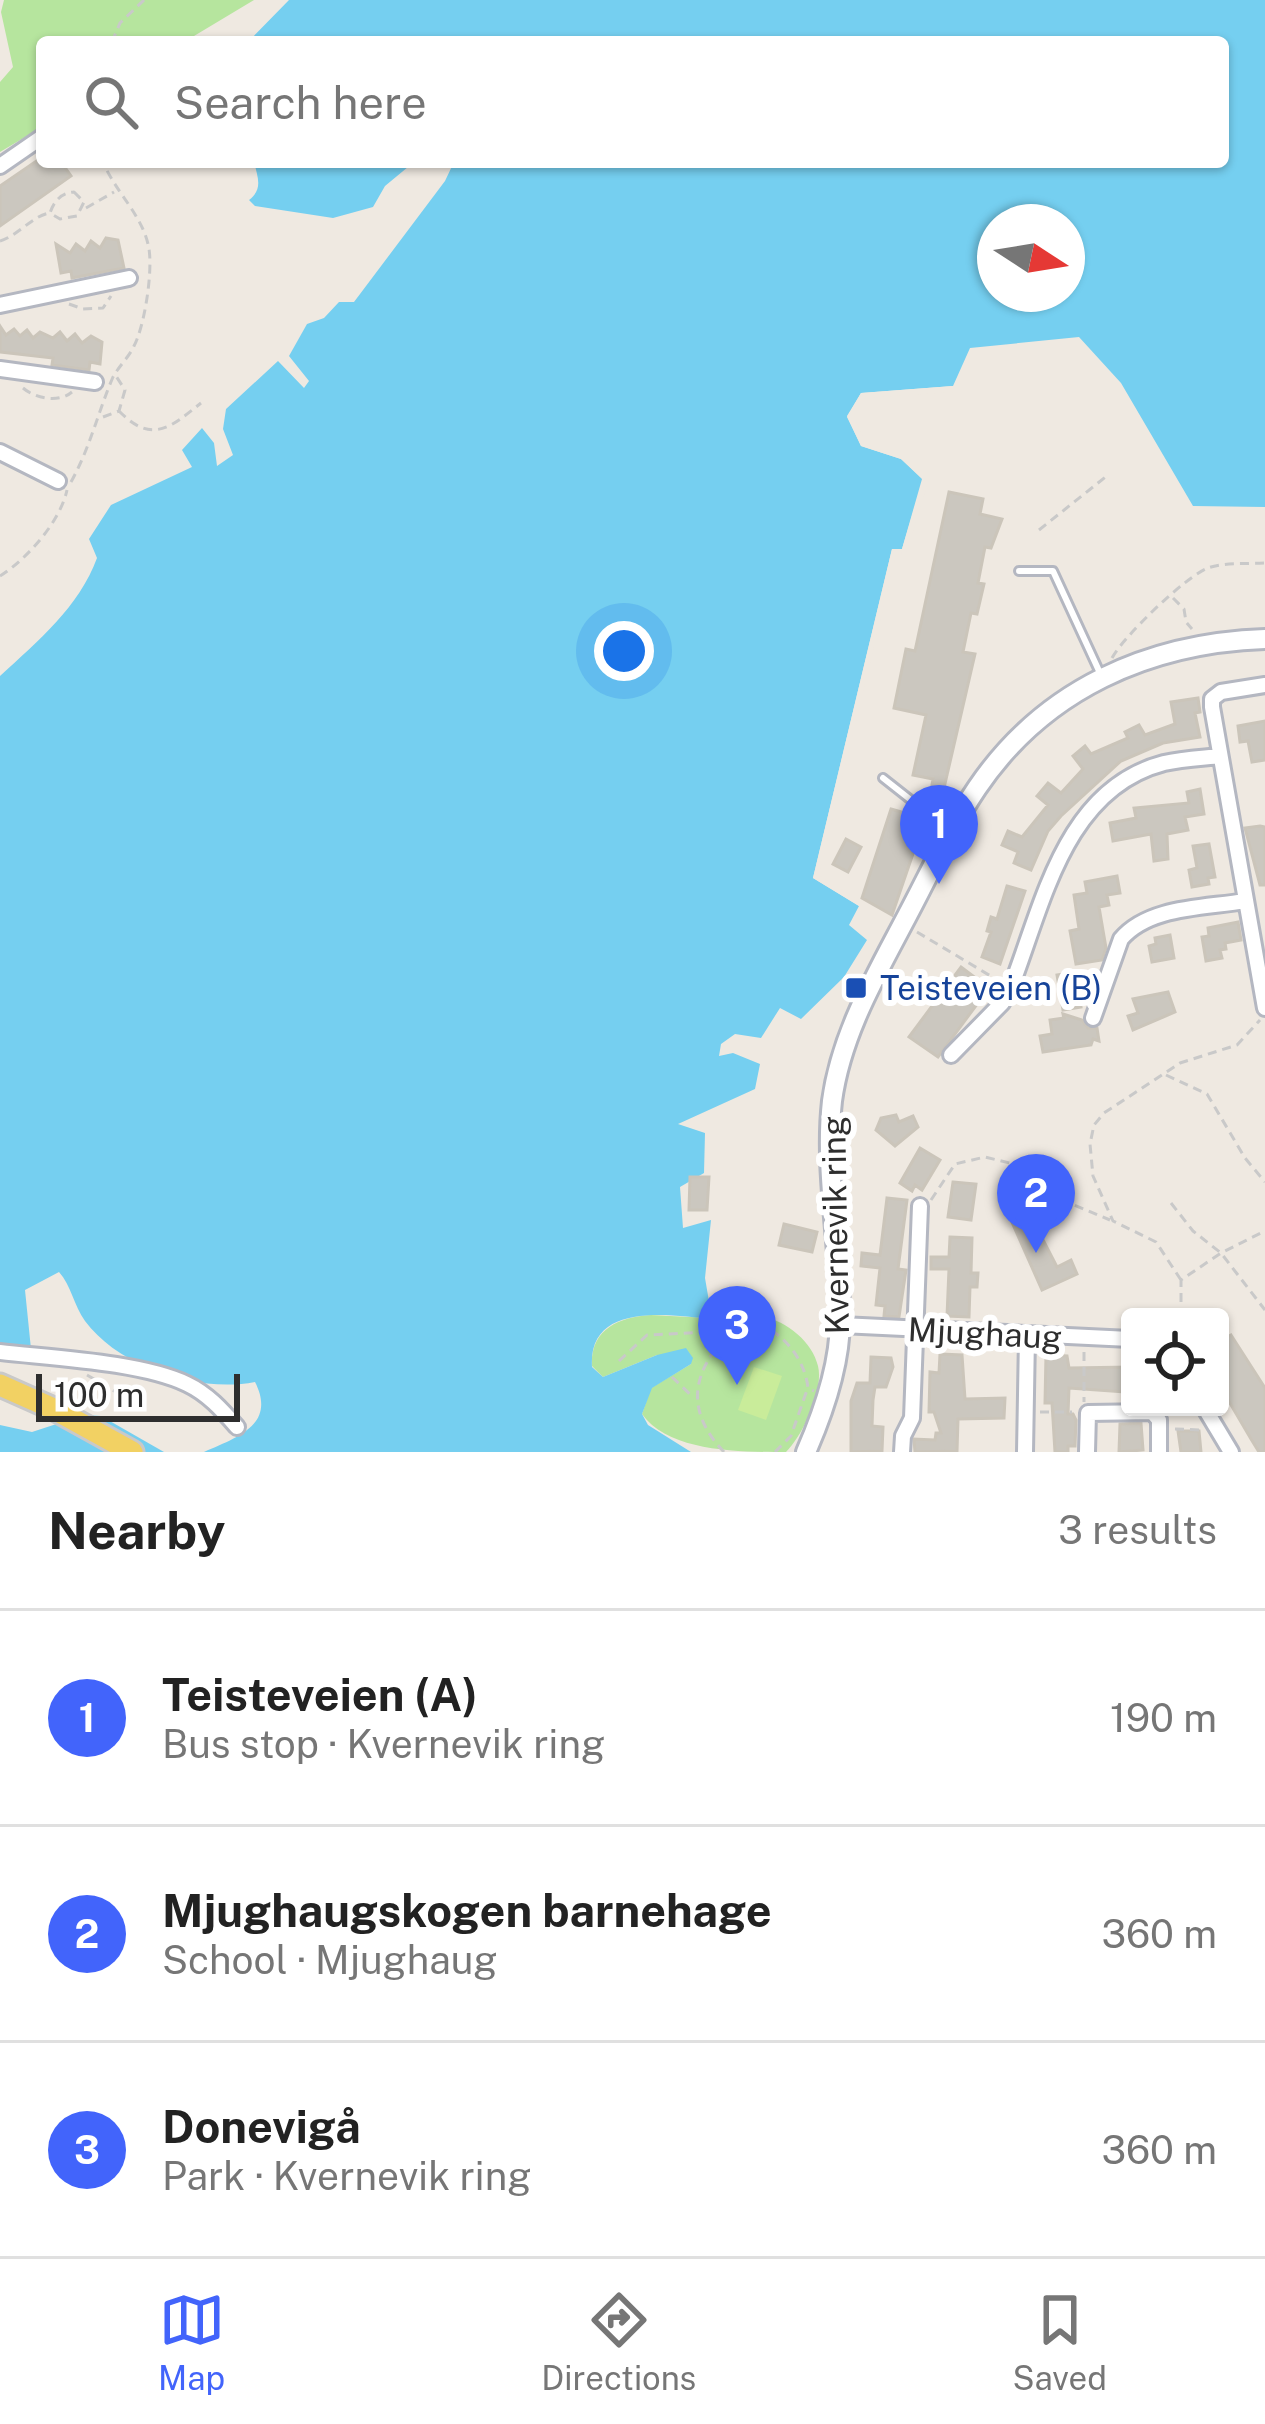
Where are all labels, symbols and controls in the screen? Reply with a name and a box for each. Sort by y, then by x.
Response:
search box [36,36,1229,168]
icon: search [78,69,144,135]
text: Search here [174,76,427,129]
north arrow [977,204,1085,312]
your location [594,621,654,681]
pin: 1 [900,785,978,884]
place label: Teisteveien (B) [880,969,1102,1007]
marker: Teisteveien (B) [843,975,869,1001]
street label: Kvernevik ring [814,1115,856,1335]
pin: 2 [997,1154,1075,1253]
pin: 3 [698,1286,776,1385]
map controls [1121,1308,1229,1416]
button: locate [1121,1308,1229,1416]
street label: Mjughaug [907,1310,1063,1356]
scale bar [36,1368,240,1421]
text: 100 m [54,1376,144,1414]
text: Nearby [48,1501,225,1560]
text: 3 results [1058,1507,1217,1553]
text: Teisteveien (A) [162,1668,478,1721]
text: 1 [79,1695,95,1741]
text: 190 m [1110,1695,1217,1741]
text: Bus stop · Kvernevik ring [162,1721,605,1767]
text: Mjughaugskogen barnehage [162,1884,772,1937]
text: 2 [75,1911,99,1957]
text: 360 m [1102,1911,1217,1957]
text: School · Mjughaug [162,1937,498,1983]
text: Donevigå [162,2100,361,2153]
text: 3 [74,2127,100,2173]
text: 360 m [1102,2127,1217,2173]
text: Park · Kvernevik ring [162,2153,532,2199]
tab: Map [158,2287,225,2397]
tab: Directions [541,2287,696,2397]
tab: Saved [1013,2287,1107,2397]

